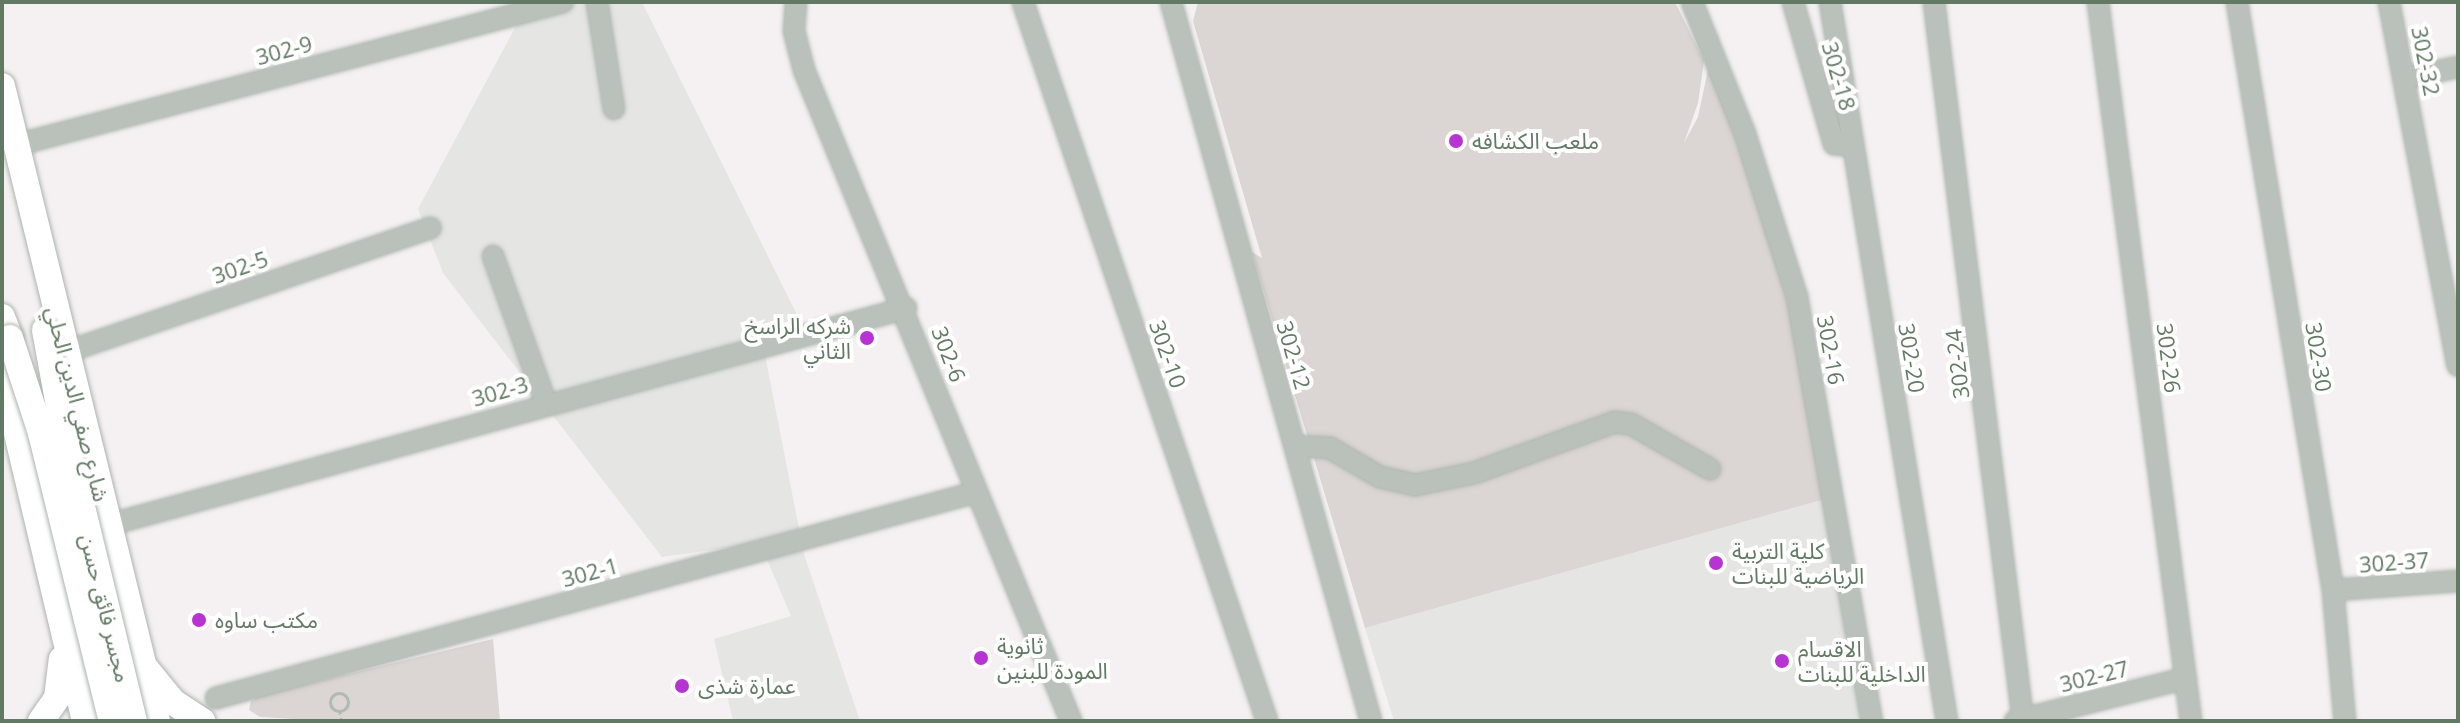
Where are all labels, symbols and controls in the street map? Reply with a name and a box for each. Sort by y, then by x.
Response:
street label: 302-32 [2406,24,2446,98]
street label: 302-9 [253,30,315,70]
street label: 302-18 [1817,39,1861,113]
place label: ملعب الكشافه [1472,128,1599,154]
marker: ملعب الكشافه [1447,132,1465,150]
street label: 302-5 [209,245,271,289]
street label: شارع صفي الدين الحلي [41,304,115,504]
place label: شركه الراسخ الثاني [745,312,851,364]
street label: 302-16 [1812,313,1850,387]
street label: 302-10 [1144,317,1192,391]
street label: 302-12 [1272,318,1316,392]
street label: 302-30 [2300,320,2338,394]
street label: 302-20 [1893,321,1931,395]
street label: 302-6 [926,322,972,386]
street label: 302-26 [2152,322,2186,394]
street label: 302-24 [1940,328,1974,400]
marker: شركه الراسخ الثاني [858,329,876,347]
street label: 302-3 [469,370,531,412]
street label: مجسر فائق حسن [75,531,137,685]
place label: كلية التربية الرياضية للبنات [1732,537,1864,588]
street label: 302-37 [2358,546,2430,578]
street label: 302-1 [559,552,621,592]
marker: كلية التربية الرياضية للبنات [1707,554,1725,572]
place label: مكتب ساوه [215,607,318,633]
marker: مكتب ساوه [190,611,208,629]
place label: ثانوية المودة للبنين [997,632,1108,684]
place label: الاقسام الداخلية للبنات [1798,635,1926,686]
marker: ثانوية المودة للبنين [972,649,990,667]
marker: الاقسام الداخلية للبنات [1773,652,1791,670]
street label: 302-27 [2057,655,2131,697]
place label: عمارة شذى [698,673,796,699]
marker: عمارة شذى [673,677,691,695]

